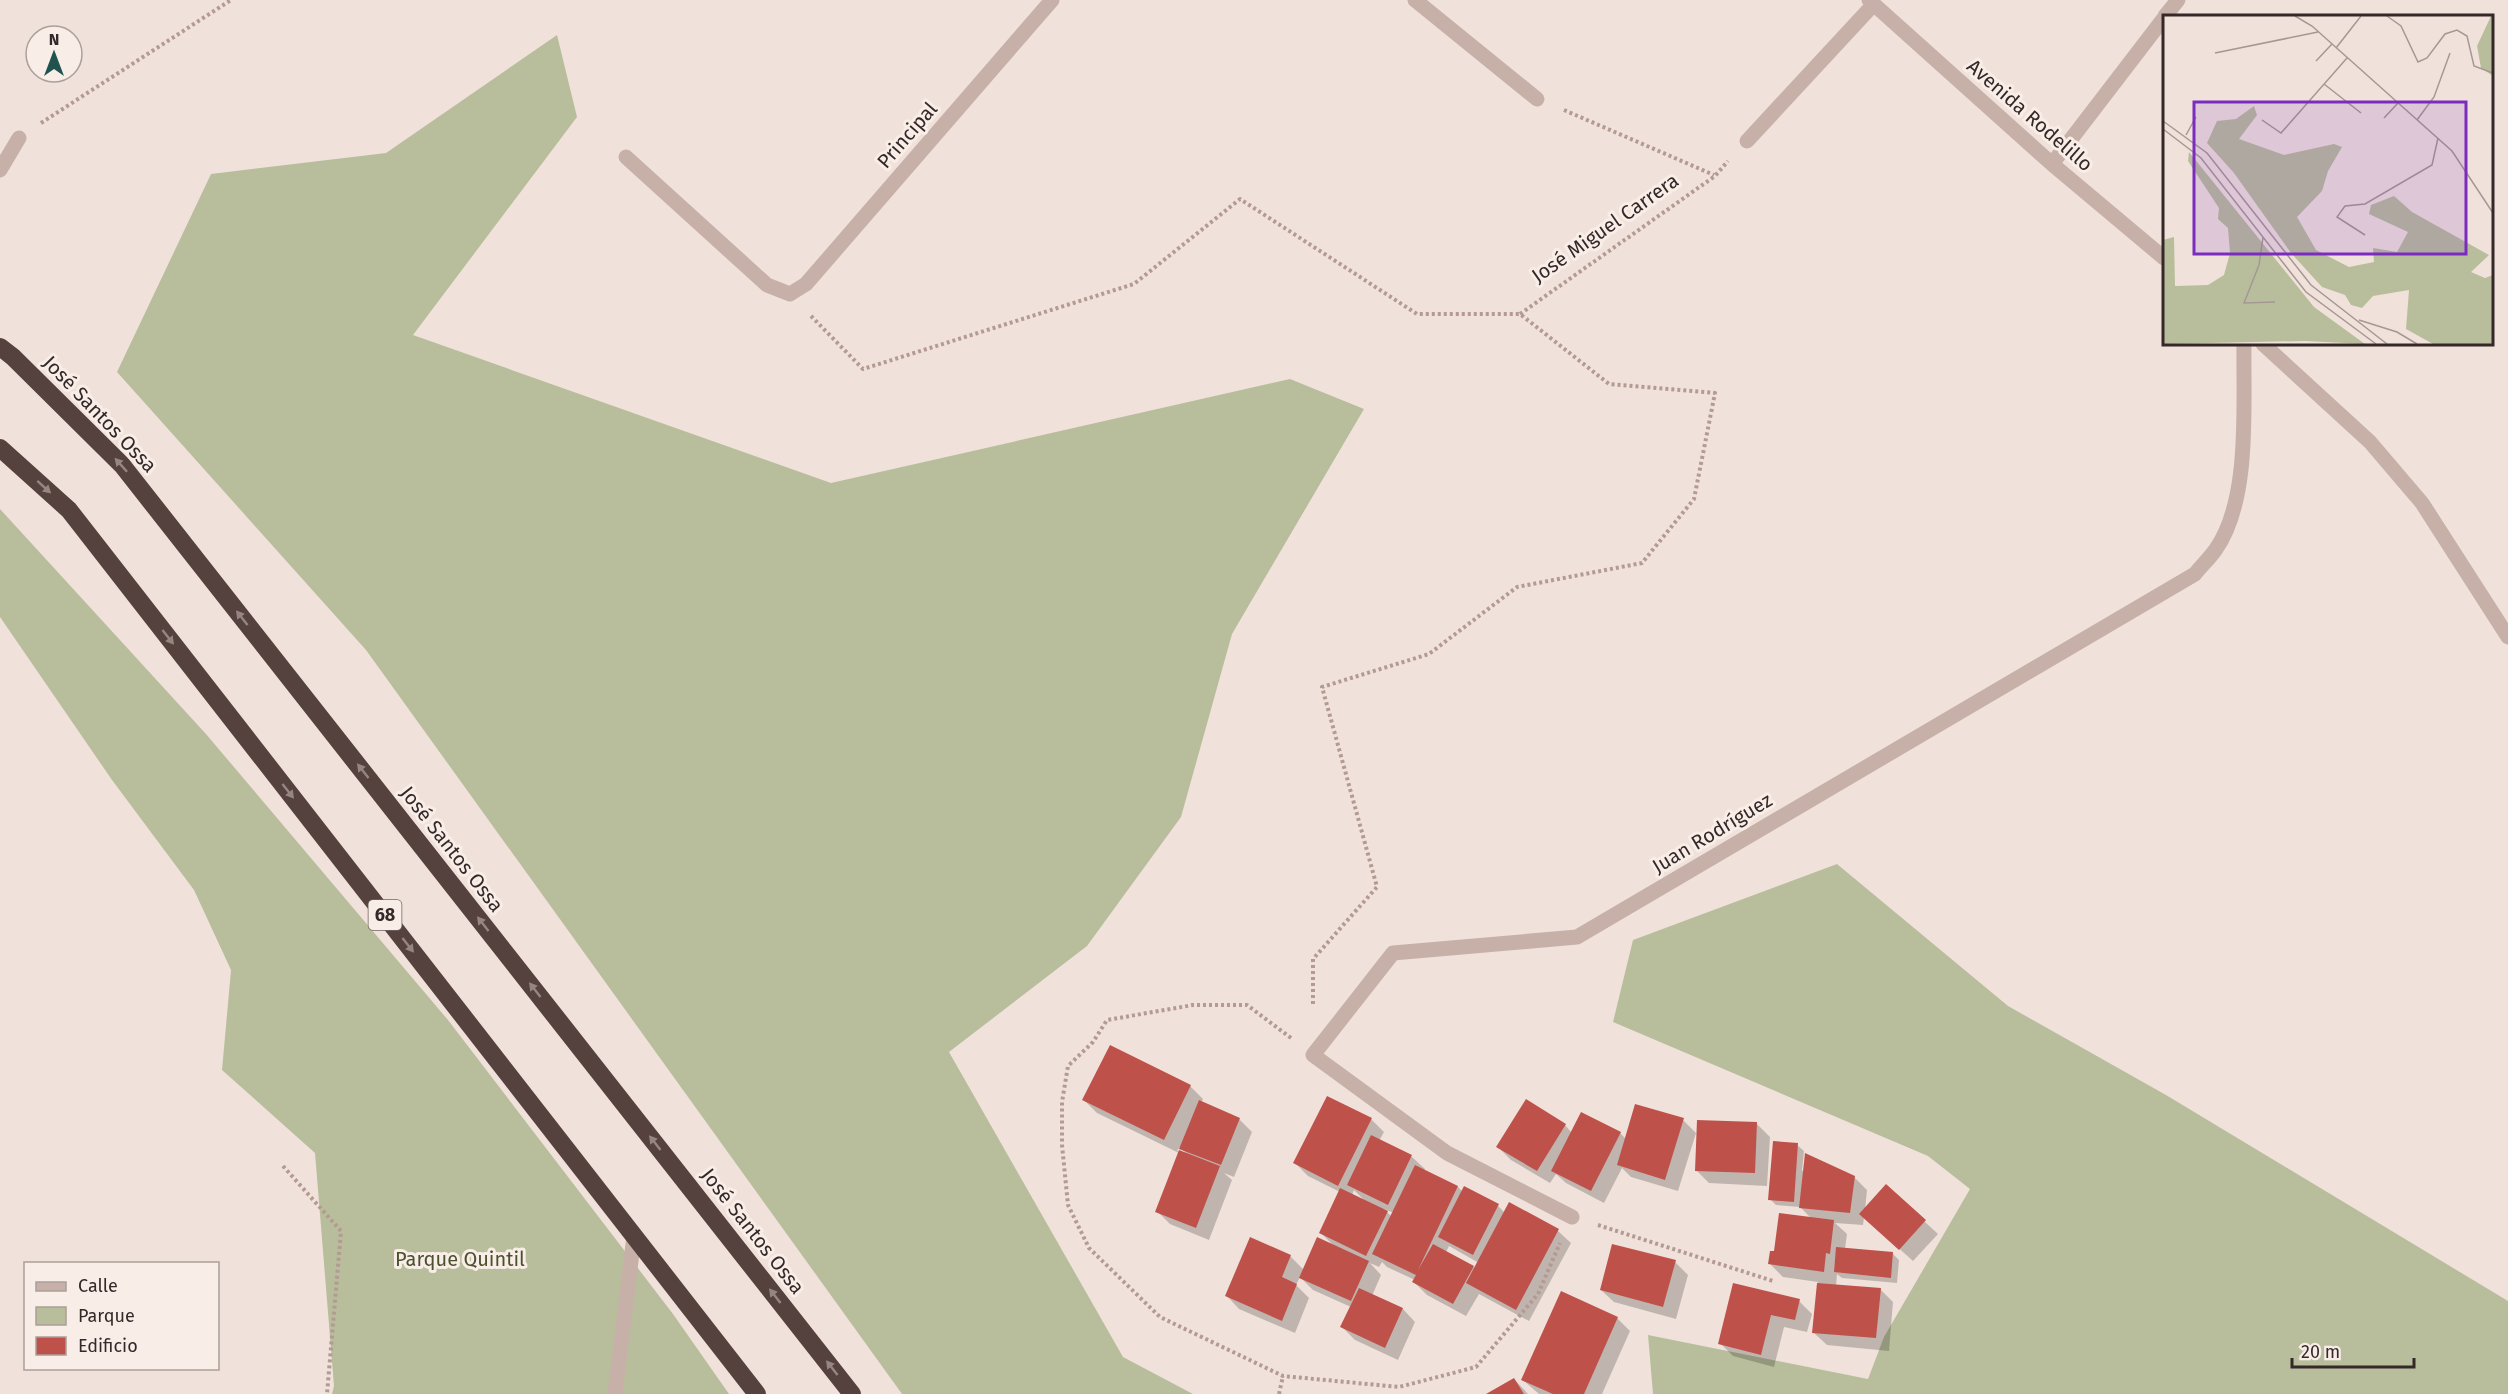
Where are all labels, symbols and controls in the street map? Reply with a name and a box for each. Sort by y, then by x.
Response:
inset map [2163,15,2493,345]
north arrow [24,24,84,84]
text: N [49,30,59,49]
street label: Avenida Rodelillo [1962,54,2098,176]
street label: Principal [872,97,942,173]
street label: José Miguel Carrera [1527,168,1683,288]
street label: José Santos Ossa [38,351,162,477]
one-way arrow [114,457,128,472]
one-way arrow [36,480,51,493]
one-way arrow [236,610,248,625]
one-way arrow [162,629,174,644]
one-way arrow [356,763,369,779]
street label: José Santos Ossa [395,781,509,917]
one-way arrow [281,783,293,798]
street label: Juan Rodríguez [1648,788,1777,878]
road number: 68 [368,900,402,930]
one-way arrow [477,916,490,932]
one-way arrow [401,937,413,952]
one-way arrow [529,982,541,997]
one-way arrow [648,1135,661,1151]
street label: José Santos Ossa [696,1163,810,1299]
park label: Parque Quintil [395,1247,525,1271]
legend [24,1262,219,1370]
text: Calle [78,1275,118,1297]
one-way arrow [770,1289,782,1304]
text: Parque [78,1305,135,1327]
scale bar [2292,1331,2414,1369]
text: Edificio [78,1335,138,1357]
text: 20 m [2301,1341,2340,1363]
one-way arrow [826,1361,838,1376]

